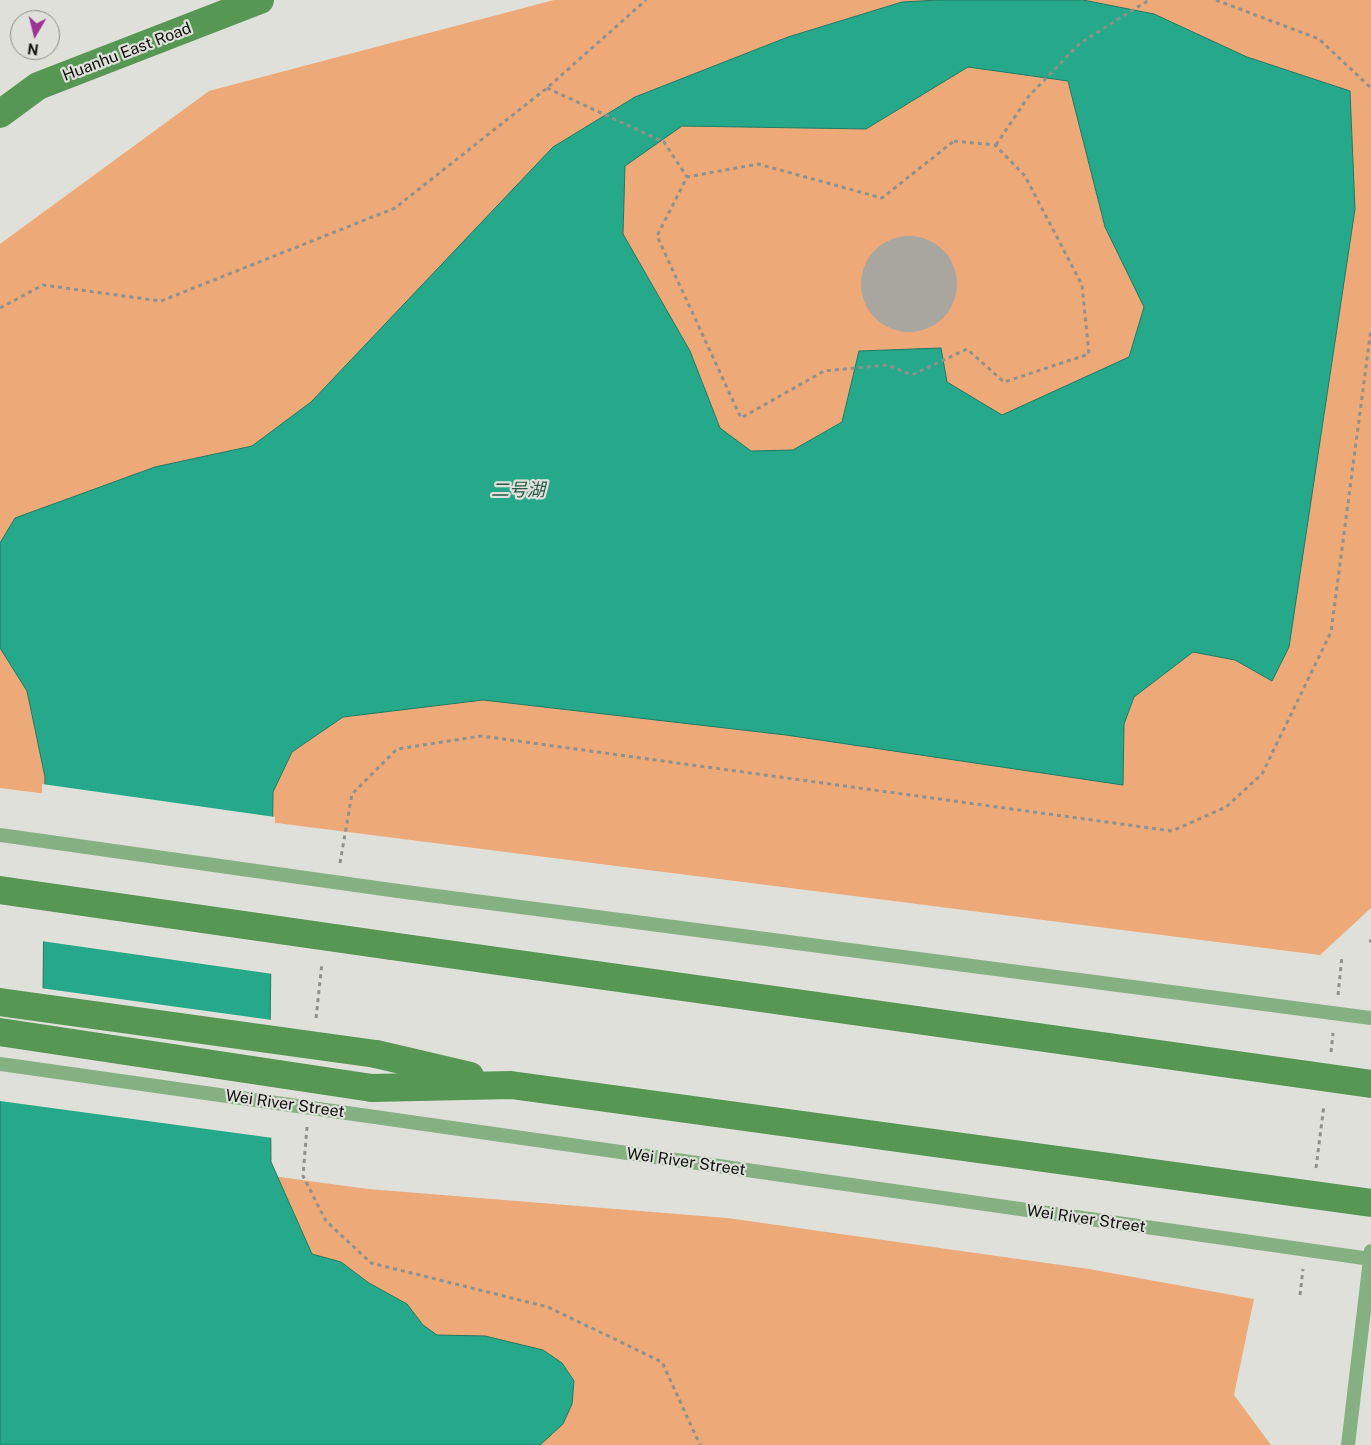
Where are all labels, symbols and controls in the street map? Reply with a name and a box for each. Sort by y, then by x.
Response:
north arrow [10,10,60,60]
street label: Huanhu East Road [60,19,194,85]
text: N [27,40,40,58]
water label: 二号湖 [491,479,545,501]
street label: Wei River Street [224,1086,346,1122]
street label: Wei River Street [625,1144,747,1180]
street label: Wei River Street [1025,1201,1147,1237]

